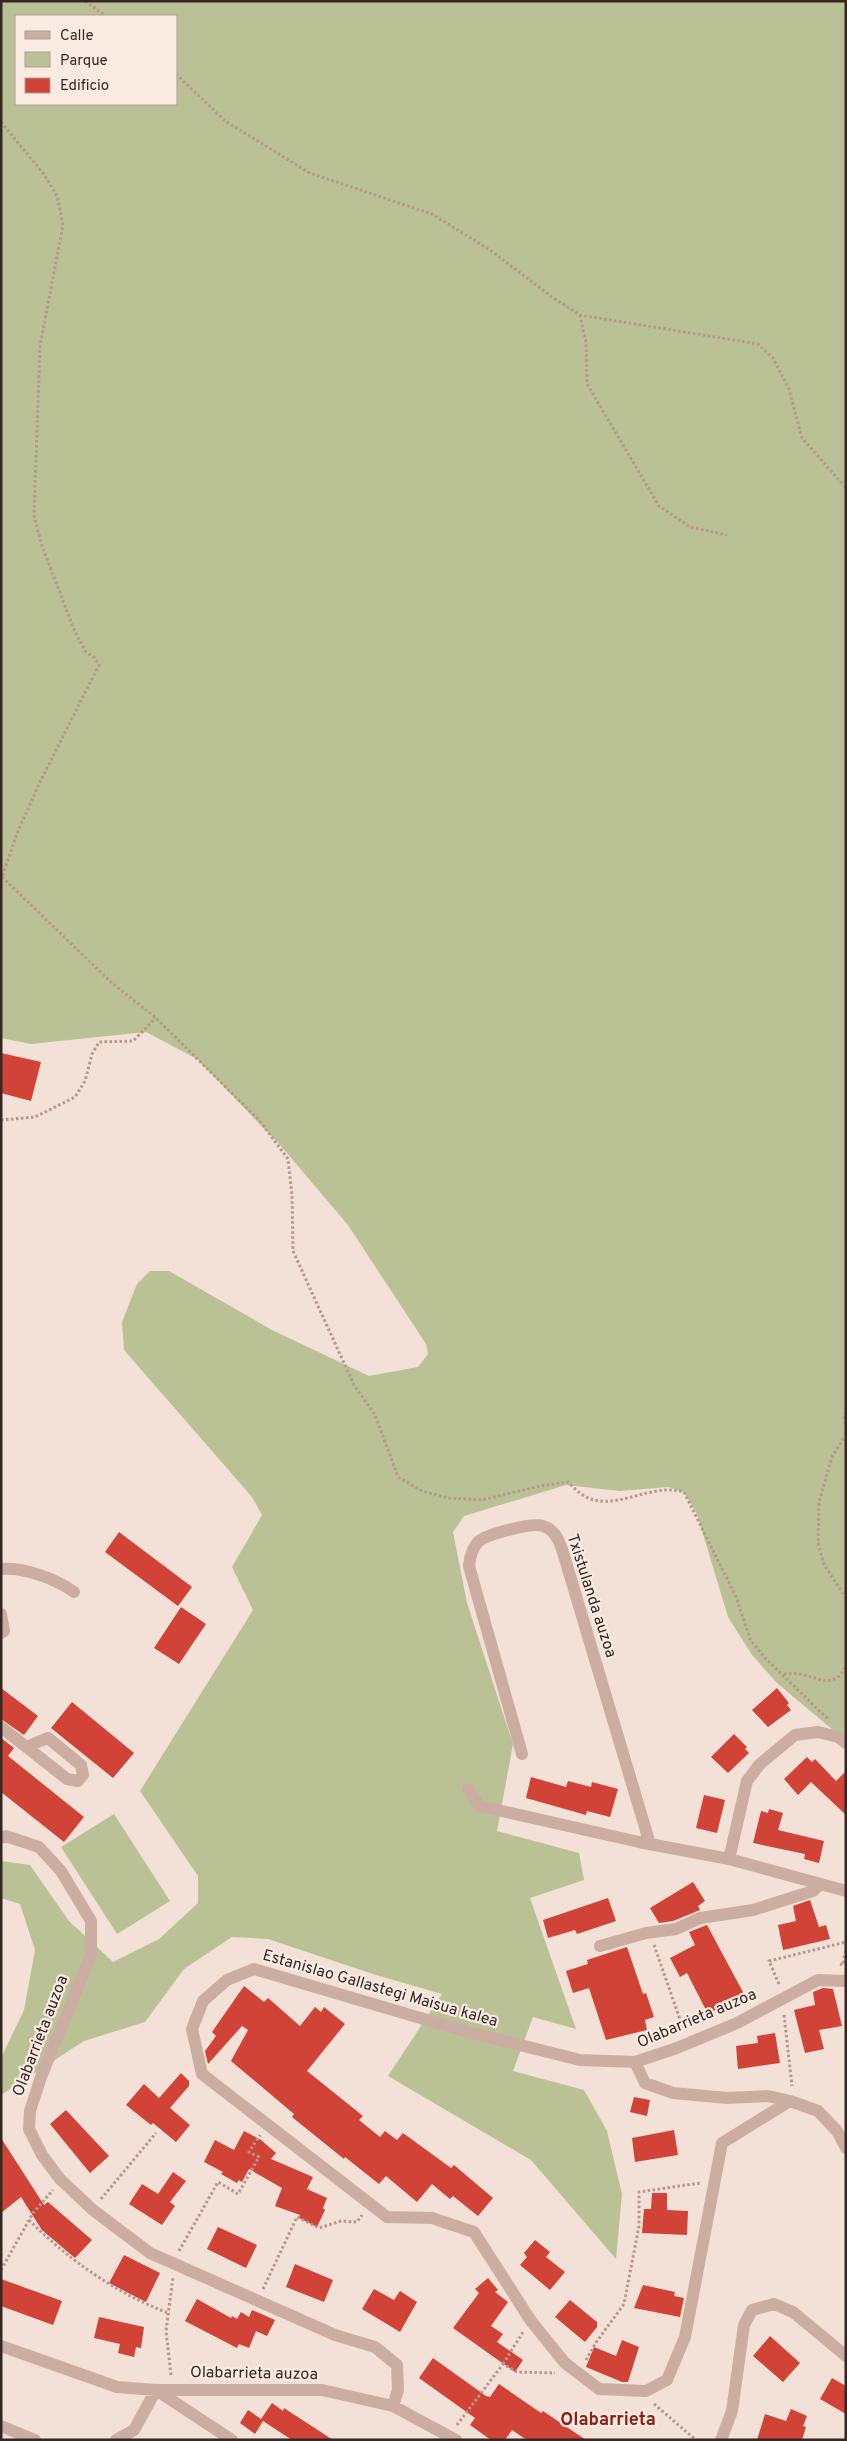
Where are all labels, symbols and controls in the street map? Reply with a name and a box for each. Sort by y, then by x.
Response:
legend [15,15,178,105]
text: Calle [60,27,94,46]
text: Parque [60,52,108,71]
text: Edificio [60,77,109,96]
street label: Txistulanda auzoa [562,1532,620,1660]
street label: Estanislao Gallastegi Maisua kalea [260,1946,500,2032]
street label: Olabarrieta auzoa [9,1973,73,2099]
street label: Olabarrieta auzoa [634,1985,760,2053]
street label: Olabarrieta auzoa [190,2363,318,2385]
district label: Olabarrieta [560,2409,656,2432]

